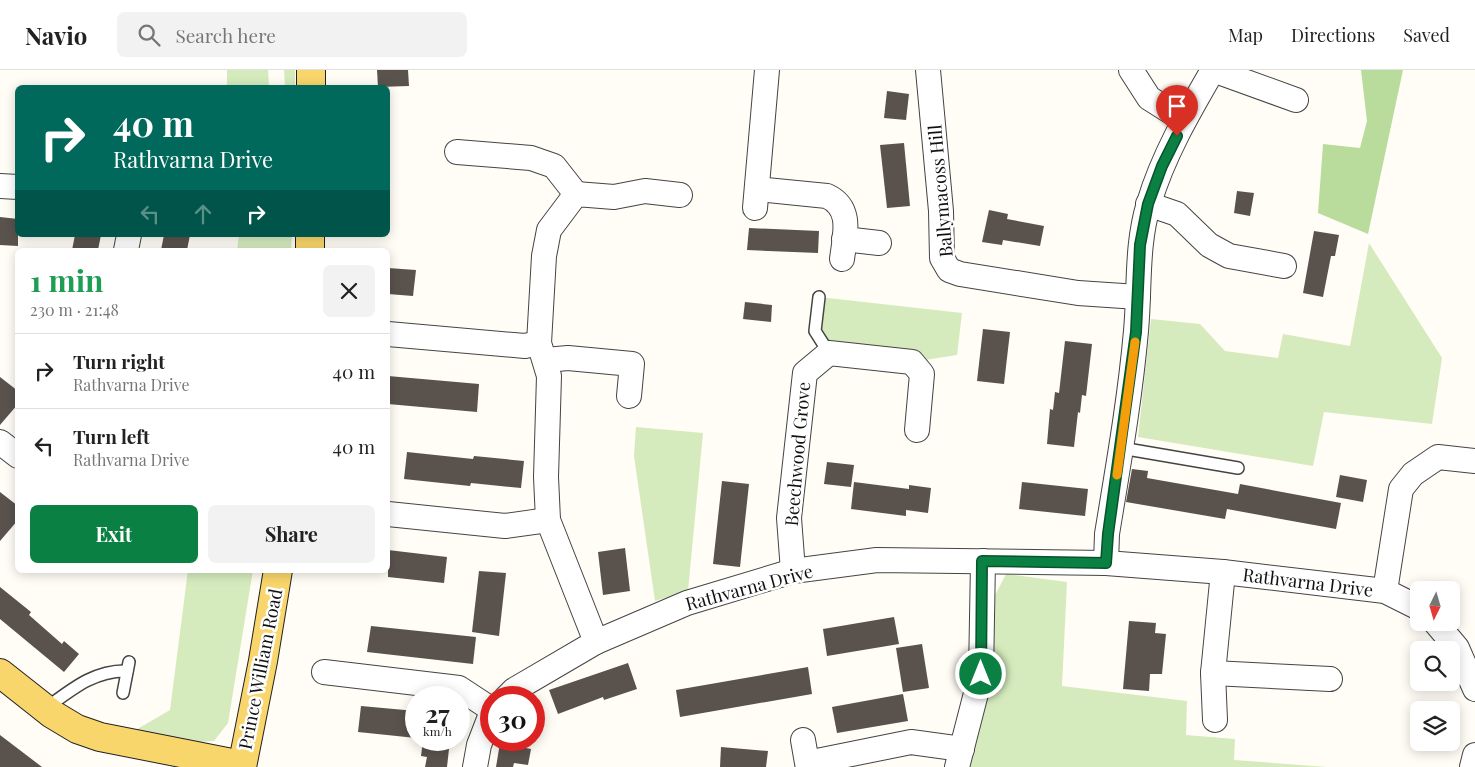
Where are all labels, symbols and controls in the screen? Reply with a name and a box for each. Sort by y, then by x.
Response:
search box [117,12,467,57]
text: Navio [25,19,87,51]
icon: search [135,21,163,49]
text: Search here [175,22,276,48]
text: Map [1228,23,1263,47]
text: Directions [1291,23,1375,47]
text: Saved [1403,23,1450,47]
pin [1156,85,1198,136]
icon: arrive [1163,92,1191,120]
text: 40 m [113,99,194,146]
icon: right [30,105,95,170]
street label: Ballymacoss Hill [922,124,958,258]
text: Rathvarna Drive [113,144,273,174]
icon: left [136,200,164,228]
icon: ahead [189,200,217,228]
icon: right [242,200,270,228]
text: 1 min [30,260,104,300]
button: close [323,265,375,317]
text: 230 m · 21:48 [30,299,119,320]
text: Turn right [73,348,165,374]
icon: right [30,357,58,385]
text: 40 m [333,358,375,384]
text: Rathvarna Drive [73,374,190,395]
street label: Beechwood Grove [779,381,815,527]
text: Turn left [73,423,150,449]
icon: left [30,432,58,460]
text: 40 m [333,433,375,459]
text: Rathvarna Drive [73,449,190,470]
button: Exit [30,505,198,563]
button: Share [208,505,375,563]
street label: Rathvarna Drive [683,558,815,616]
street label: Rathvarna Drive [1241,562,1375,602]
north arrow [1410,581,1460,631]
map controls [1410,581,1460,751]
street label: Prince William Road [233,586,287,751]
button: search [1410,641,1460,691]
position arrow [954,647,1006,699]
speed limit sign: 30 [480,686,545,751]
text: 27 [425,696,450,729]
button: layers [1410,701,1460,751]
text: km/h [423,723,452,739]

